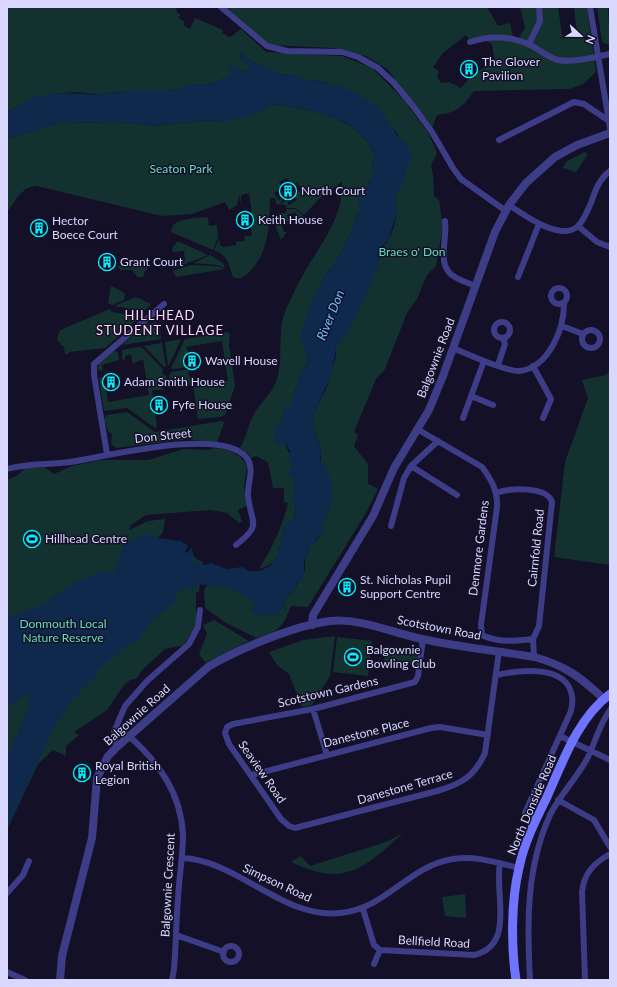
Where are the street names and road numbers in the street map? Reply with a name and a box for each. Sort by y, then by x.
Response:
street label: Balgownie Road [413,316,458,400]
street label: Don Street [134,425,193,446]
street label: Denmore Gardens [465,499,492,597]
street label: Cairnfold Road [524,508,547,587]
street label: Scotstown Road [396,612,482,643]
street label: Scotstown Gardens [276,673,379,710]
street label: Balgownie Road [100,681,173,748]
street label: Danestone Place [321,715,411,750]
street label: Seaview Road [235,738,289,806]
street label: North Donside Road [504,752,559,857]
street label: Danestone Terrace [355,766,454,807]
street label: Balgownie Crescent [157,832,178,937]
street label: Simpson Road [240,860,314,905]
street label: Bellfield Road [398,932,470,951]

